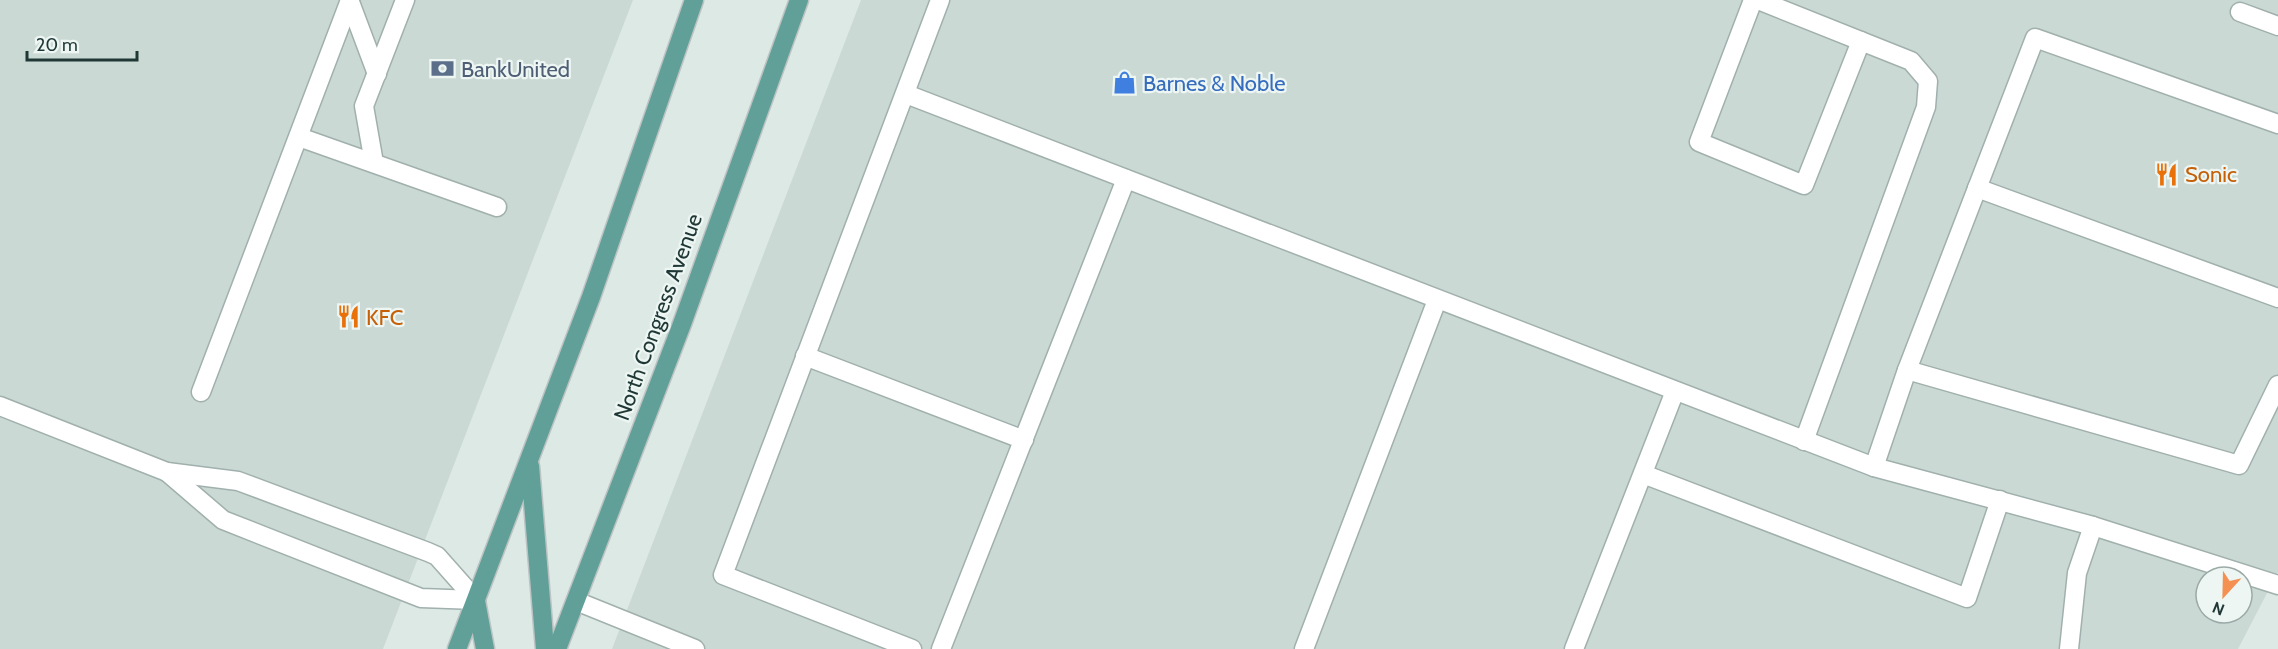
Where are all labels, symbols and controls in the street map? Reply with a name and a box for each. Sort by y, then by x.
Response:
scale bar [27,24,136,62]
text: 20 m [36,34,78,56]
bank icon: BankUnited [430,56,456,82]
place label: BankUnited [461,56,570,83]
shop icon: Barnes & Noble [1112,70,1138,96]
place label: Barnes & Noble [1143,70,1286,97]
restaurant icon: Sonic [2154,161,2180,187]
place label: Sonic [2185,161,2237,188]
street label: North Congress Avenue [608,210,708,424]
restaurant icon: KFC [335,304,361,330]
place label: KFC [366,304,403,331]
north arrow [2194,565,2254,625]
text: N [2210,598,2227,619]

